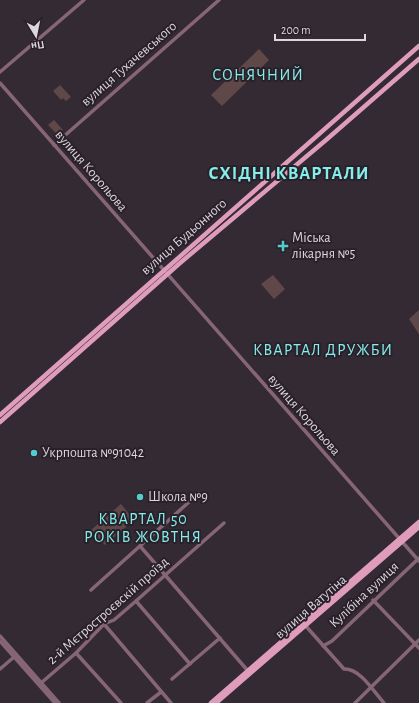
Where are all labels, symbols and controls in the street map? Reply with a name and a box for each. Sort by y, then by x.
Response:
north arrow [16,16,56,56]
scale bar [275,16,365,42]
street label: вулиця Тухачевського [79,19,179,109]
text: 200 m [281,24,311,36]
text: Пн [30,39,45,52]
district label: СОНЯЧНИЙ [212,66,304,83]
street label: вулиця Корольова [52,128,130,215]
district label: СХІДНІ КВАРТАЛИ [209,165,369,183]
street label: вулиця Будьонного [139,196,230,278]
place label: Міська лікарня №5 [292,231,356,261]
marker: Міська лікарня №5 [277,240,289,252]
district label: КВАРТАЛ ДРУЖБИ [253,342,393,358]
street label: вулиця Корольова [265,372,343,459]
place label: Укрпошта №91042 [42,446,144,460]
marker: Укрпошта №91042 [29,448,39,458]
place label: Школа №9 [148,490,208,504]
marker: Школа №9 [135,492,145,502]
district label: КВАРТАЛ 50 РОКІВ ЖОВТНЯ [84,511,202,545]
street label: 2-й Мєтростроєвскій проїзд [45,555,171,667]
street label: Кулібіна вулиця [327,559,401,631]
street label: вулиця Ватутіна [273,572,350,642]

